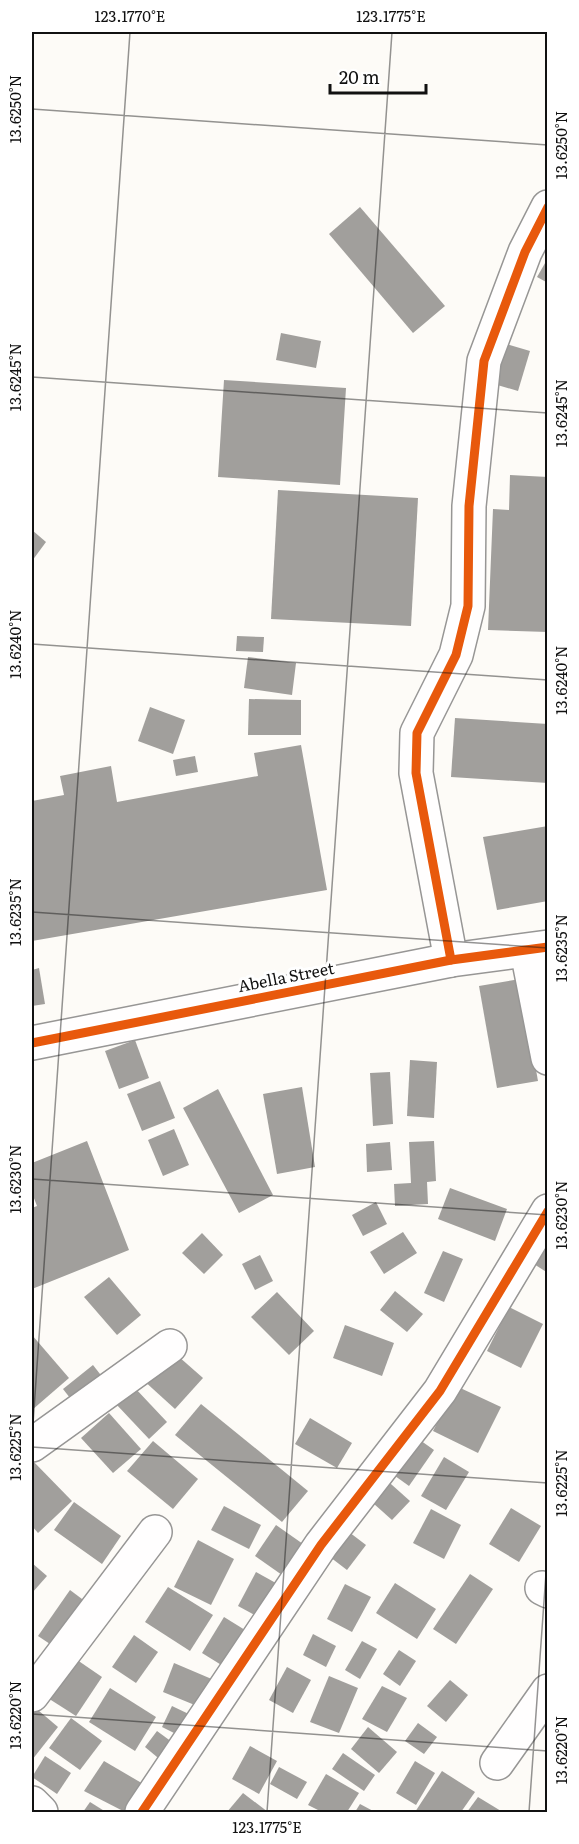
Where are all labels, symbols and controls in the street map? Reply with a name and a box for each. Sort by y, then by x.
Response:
text: 123.1770°E [95,4,165,27]
text: 123.1775°E [356,4,426,27]
scale bar [330,57,426,95]
text: 20 m [339,63,380,90]
text: 13.6250°N [3,75,26,143]
text: 13.6250°N [549,111,572,179]
text: 13.6245°N [3,343,26,411]
text: 13.6245°N [549,379,572,447]
text: 13.6240°N [3,609,26,679]
text: 13.6240°N [549,645,572,715]
text: 13.6235°N [3,878,26,946]
text: 13.6235°N [549,914,572,982]
street label: Abella Street [236,955,336,997]
text: 13.6230°N [3,1144,26,1214]
text: 13.6230°N [549,1180,572,1250]
text: 13.6225°N [3,1413,26,1481]
text: 13.6225°N [549,1449,572,1517]
text: 13.6220°N [3,1681,26,1749]
text: 13.6220°N [549,1716,572,1784]
text: 123.1775°E [232,1815,302,1838]

